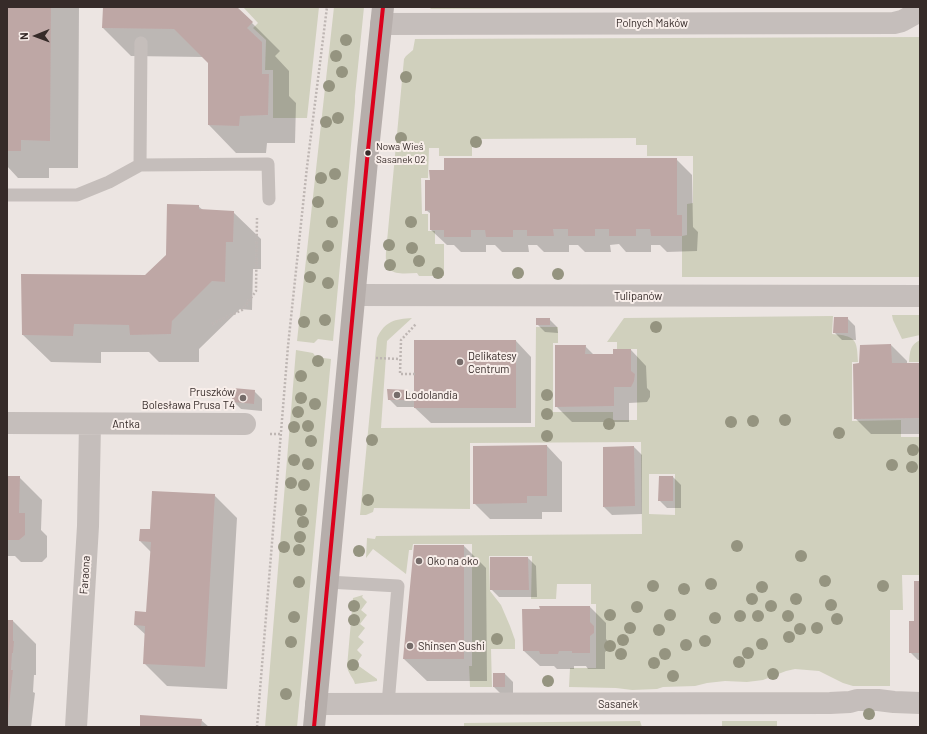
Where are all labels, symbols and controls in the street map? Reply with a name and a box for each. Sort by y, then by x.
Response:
north arrow [16,16,56,56]
street label: Polnych Maków [616,16,688,30]
text: N [17,32,30,40]
place label: Nowa Wieś Sasanek 02 [376,141,426,164]
marker: Nowa Wieś Sasanek 02 [363,148,373,158]
street label: Tulipanów [614,289,662,303]
place label: Delikatesy Centrum [468,349,517,375]
marker: Delikatesy Centrum [455,357,465,367]
place label: Pruszków Bolesława Prusa T4 [142,385,235,411]
place label: Lodolandia [405,388,458,402]
marker: Lodolandia [392,390,402,400]
marker: Pruszków Bolesława Prusa T4 [238,393,248,403]
street label: Antka [112,417,140,431]
place label: Oko na oko [427,554,478,568]
street label: Faraona [77,555,93,595]
marker: Oko na oko [414,556,424,566]
place label: Shinsen Sushi [418,639,485,653]
marker: Shinsen Sushi [405,641,415,651]
street label: Sasanek [598,697,638,711]

